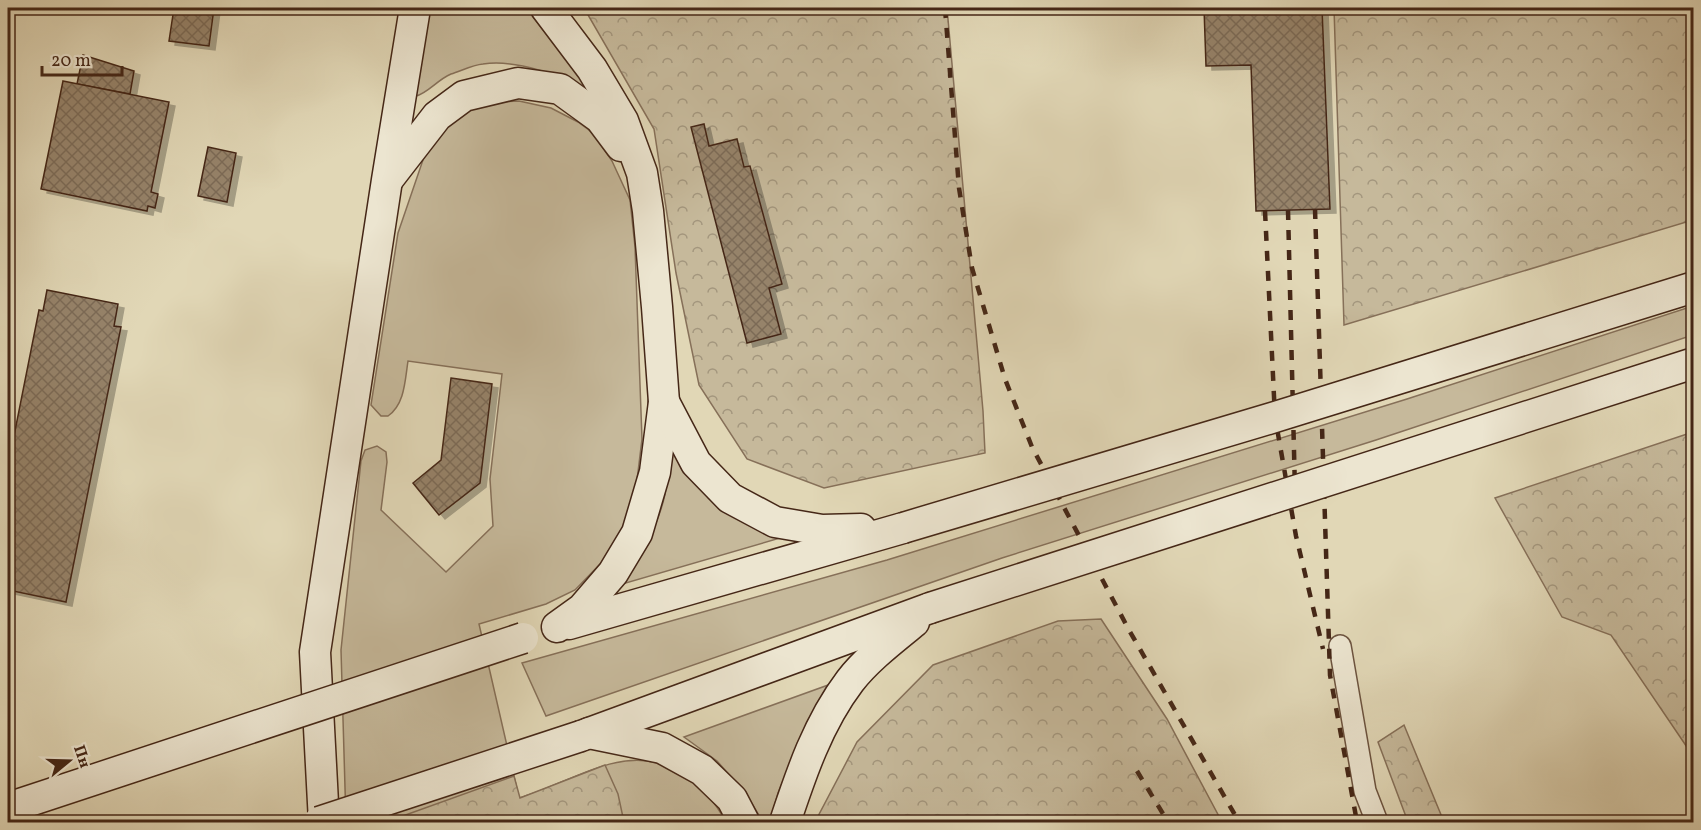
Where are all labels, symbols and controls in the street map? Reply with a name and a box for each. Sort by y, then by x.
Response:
scale bar [42,39,122,77]
text: 20 m [51,49,91,74]
north arrow [39,731,99,791]
text: Пн [67,742,95,771]

